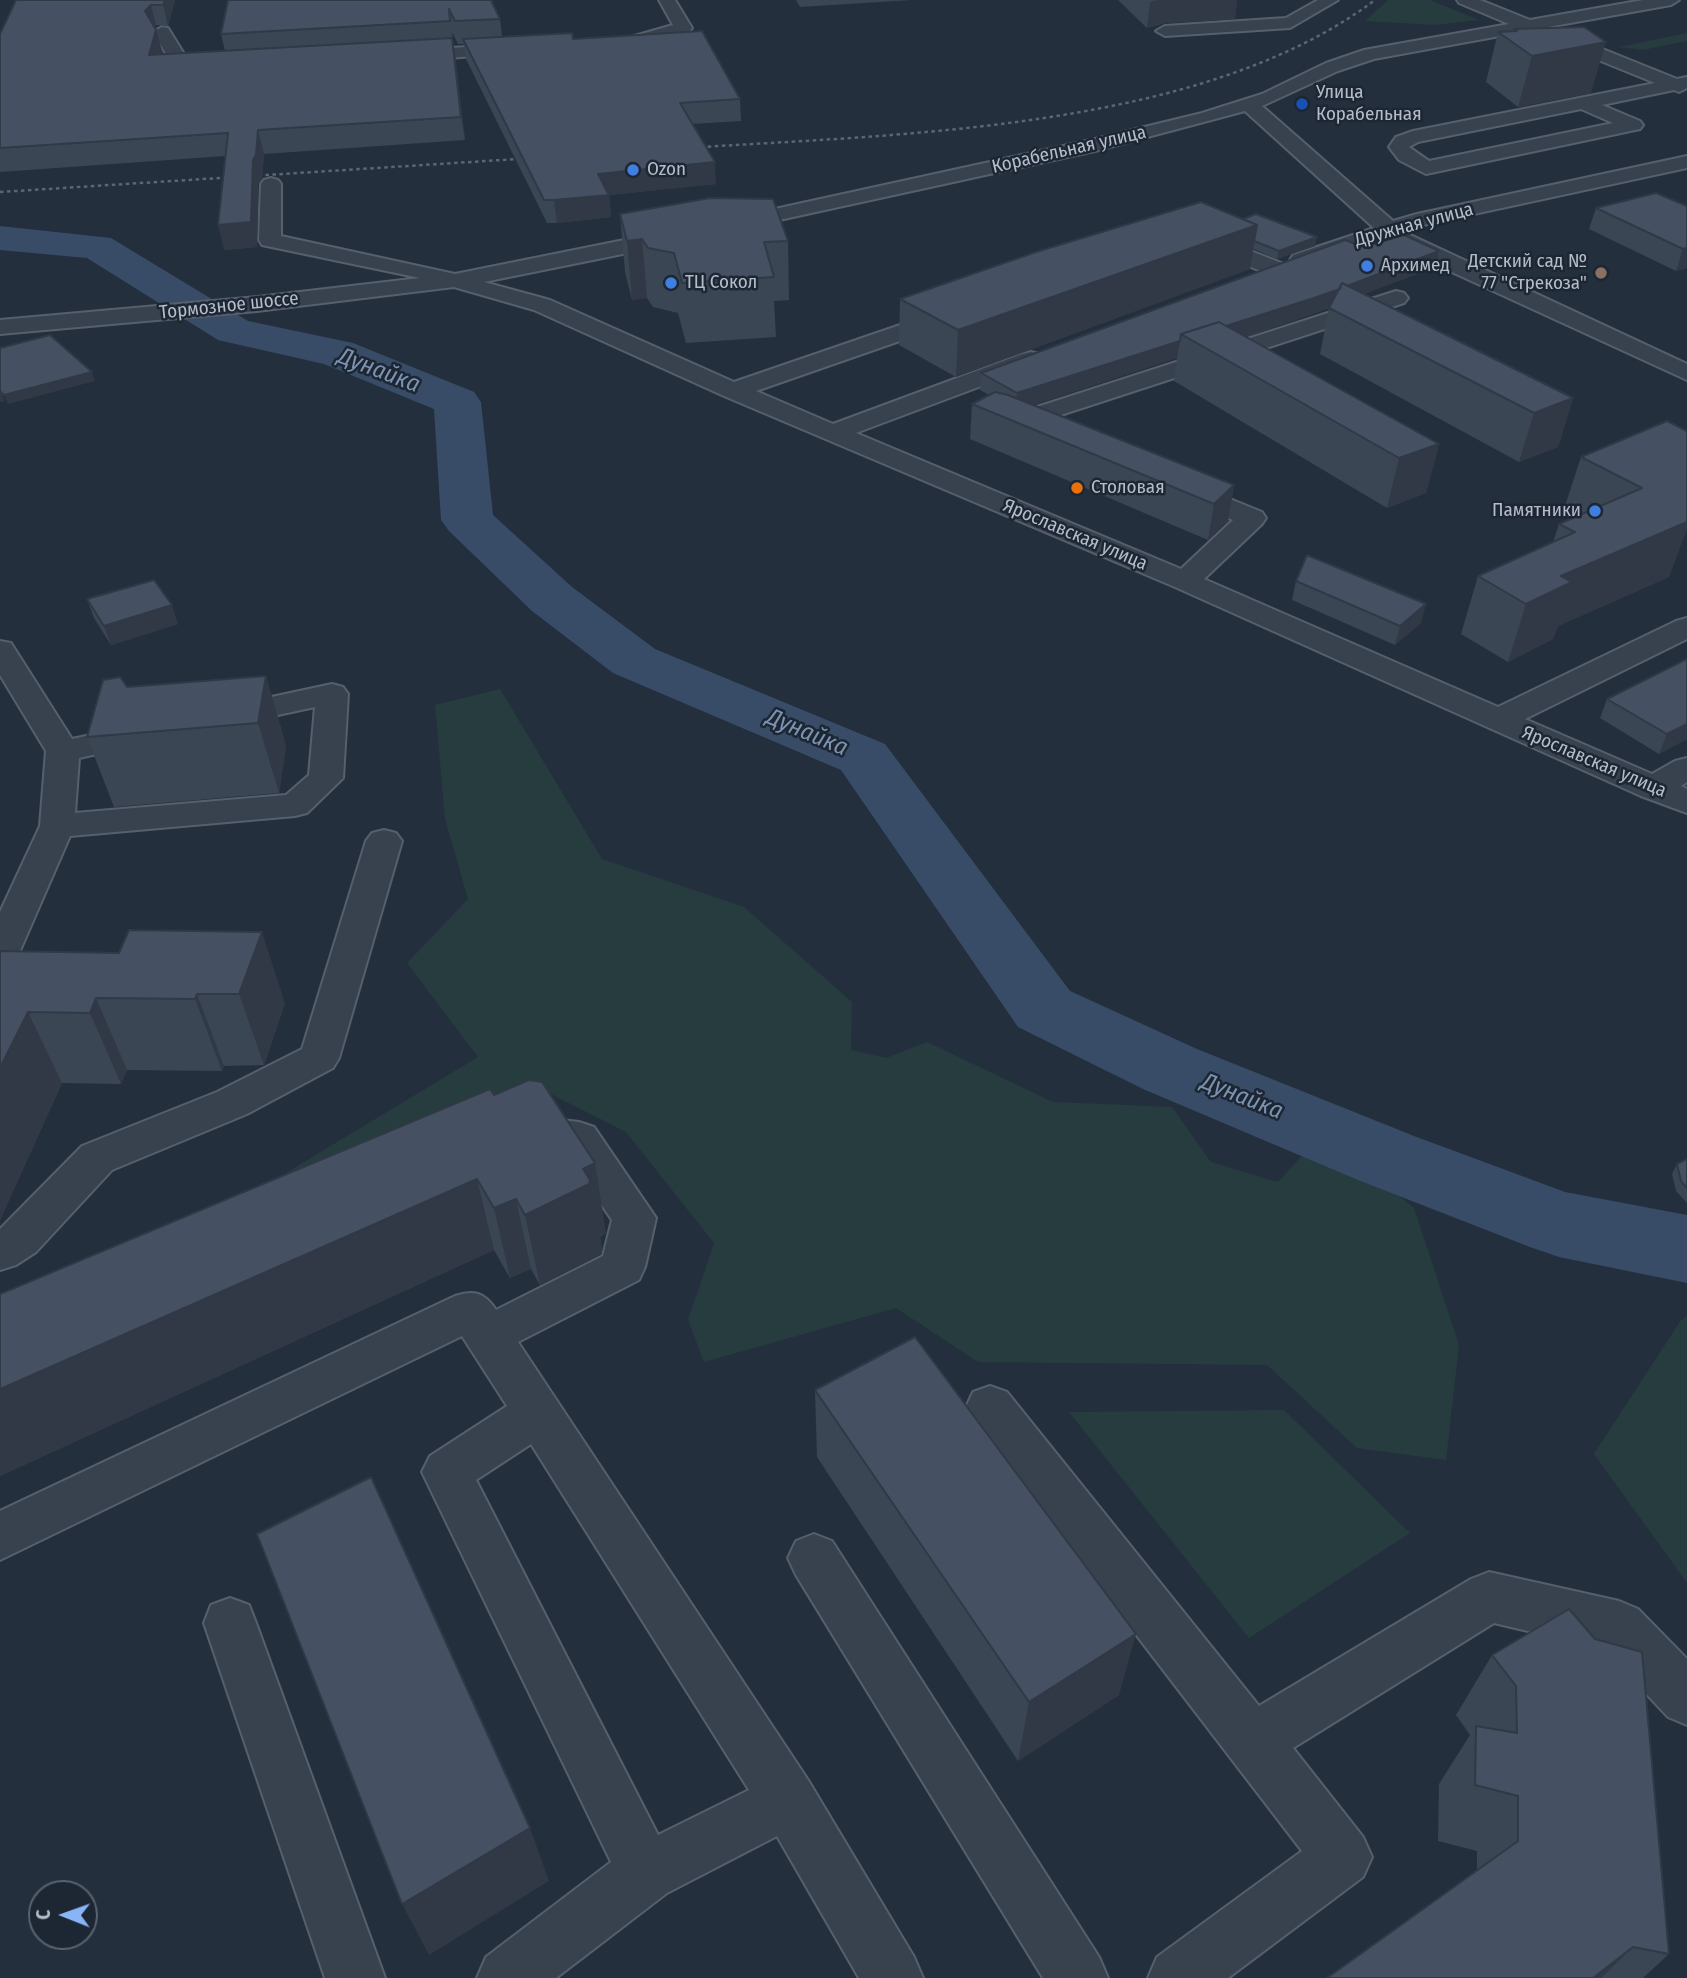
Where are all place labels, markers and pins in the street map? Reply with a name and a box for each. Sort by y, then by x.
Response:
place label: Улица Корабельная [1316,82,1422,126]
marker: Улица Корабельная [1294,96,1310,112]
place label: Ozon [647,159,686,181]
marker: Ozon [625,162,641,178]
place label: Детский сад № 77 "Стрекоза" [1468,251,1587,295]
place label: Архимед [1381,255,1450,277]
marker: Архимед [1359,258,1375,274]
marker: Детский сад № 77 "Стрекоза" [1593,265,1609,281]
place label: ТЦ Сокол [685,272,757,294]
marker: ТЦ Сокол [663,275,679,291]
place label: Столовая [1091,477,1165,499]
marker: Столовая [1069,480,1085,496]
place label: Памятники [1492,500,1581,522]
marker: Памятники [1587,503,1603,519]

